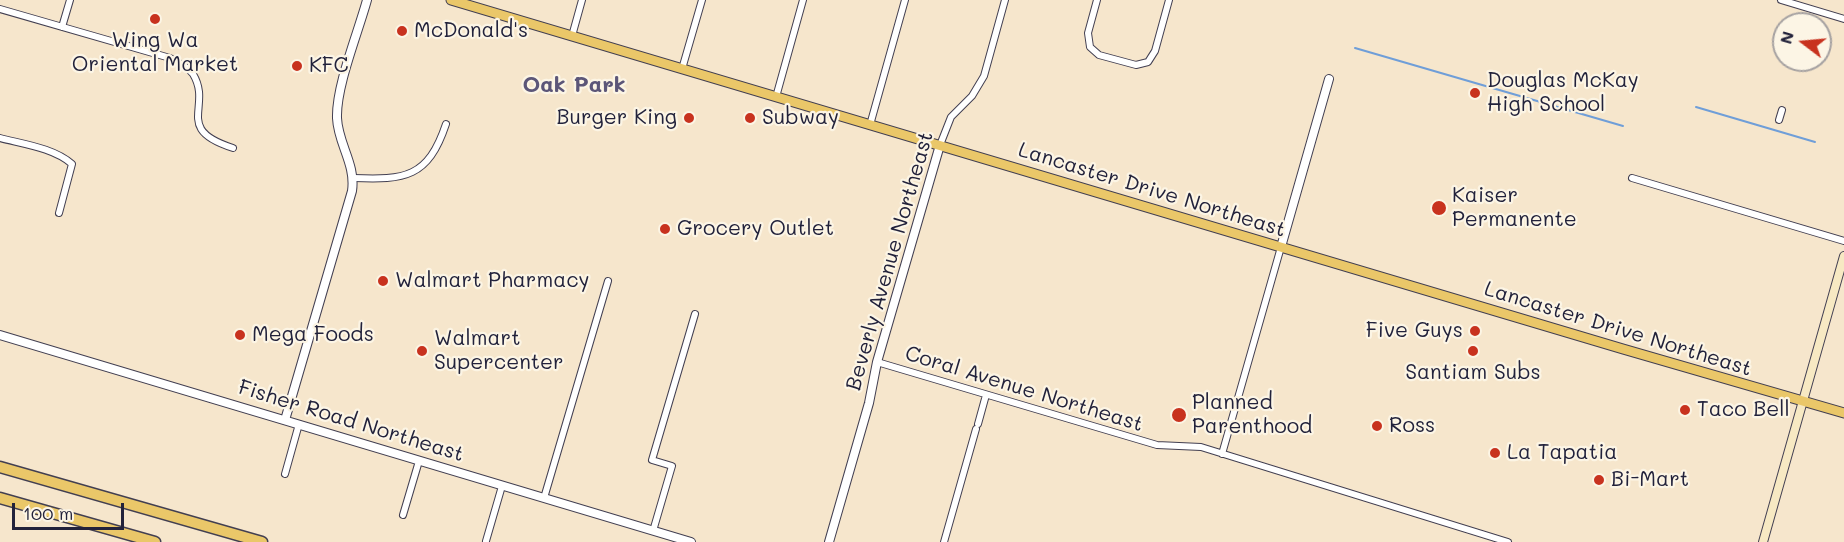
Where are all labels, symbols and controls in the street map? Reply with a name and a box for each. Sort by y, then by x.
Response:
marker: Wing Wa Oriental Market [148,12,162,26]
north arrow [1772,12,1832,72]
place label: McDonald's [414,18,528,44]
marker: McDonald's [395,24,409,38]
place label: Wing Wa Oriental Market [72,28,238,78]
text: N [1774,29,1798,46]
place label: KFC [309,53,348,79]
marker: KFC [290,59,304,73]
place label: Douglas McKay High School [1487,68,1639,118]
district label: Oak Park [522,72,626,98]
marker: Douglas McKay High School [1468,86,1482,100]
place label: Burger King [557,105,677,131]
place label: Subway [762,105,839,131]
marker: Burger King [682,111,696,125]
marker: Subway [743,111,757,125]
street label: Beverly Avenue Northeast [841,129,939,393]
street label: Lancaster Drive Northeast [1015,137,1289,243]
place label: Kaiser Permanente [1452,183,1577,233]
marker: Kaiser Permanente [1430,199,1448,217]
place label: Grocery Outlet [677,216,834,242]
marker: Grocery Outlet [658,222,672,236]
place label: Walmart Pharmacy [395,268,590,294]
marker: Walmart Pharmacy [376,274,390,288]
street label: Lancaster Drive Northeast [1481,276,1755,382]
place label: Five Guys [1366,318,1463,344]
place label: Mega Foods [252,322,374,348]
marker: Five Guys [1468,324,1482,338]
place label: Walmart Supercenter [434,326,564,376]
marker: Mega Foods [233,328,247,342]
street label: Coral Avenue Northeast [902,341,1146,437]
marker: Walmart Supercenter [415,344,429,358]
marker: Santiam Subs [1466,344,1480,358]
place label: Santiam Subs [1405,360,1541,386]
street label: Fisher Road Northeast [235,375,467,467]
place label: Planned Parenthood [1192,390,1312,440]
place label: Taco Bell [1697,397,1790,423]
marker: Taco Bell [1678,403,1692,417]
marker: Planned Parenthood [1170,406,1188,424]
place label: Ross [1389,413,1435,439]
marker: Ross [1370,419,1384,433]
place label: La Tapatia [1507,440,1617,466]
marker: La Tapatia [1488,446,1502,460]
place label: Bi-Mart [1611,467,1689,493]
marker: Bi-Mart [1592,473,1606,487]
scale bar [15,491,128,529]
text: 100 m [23,501,73,525]

